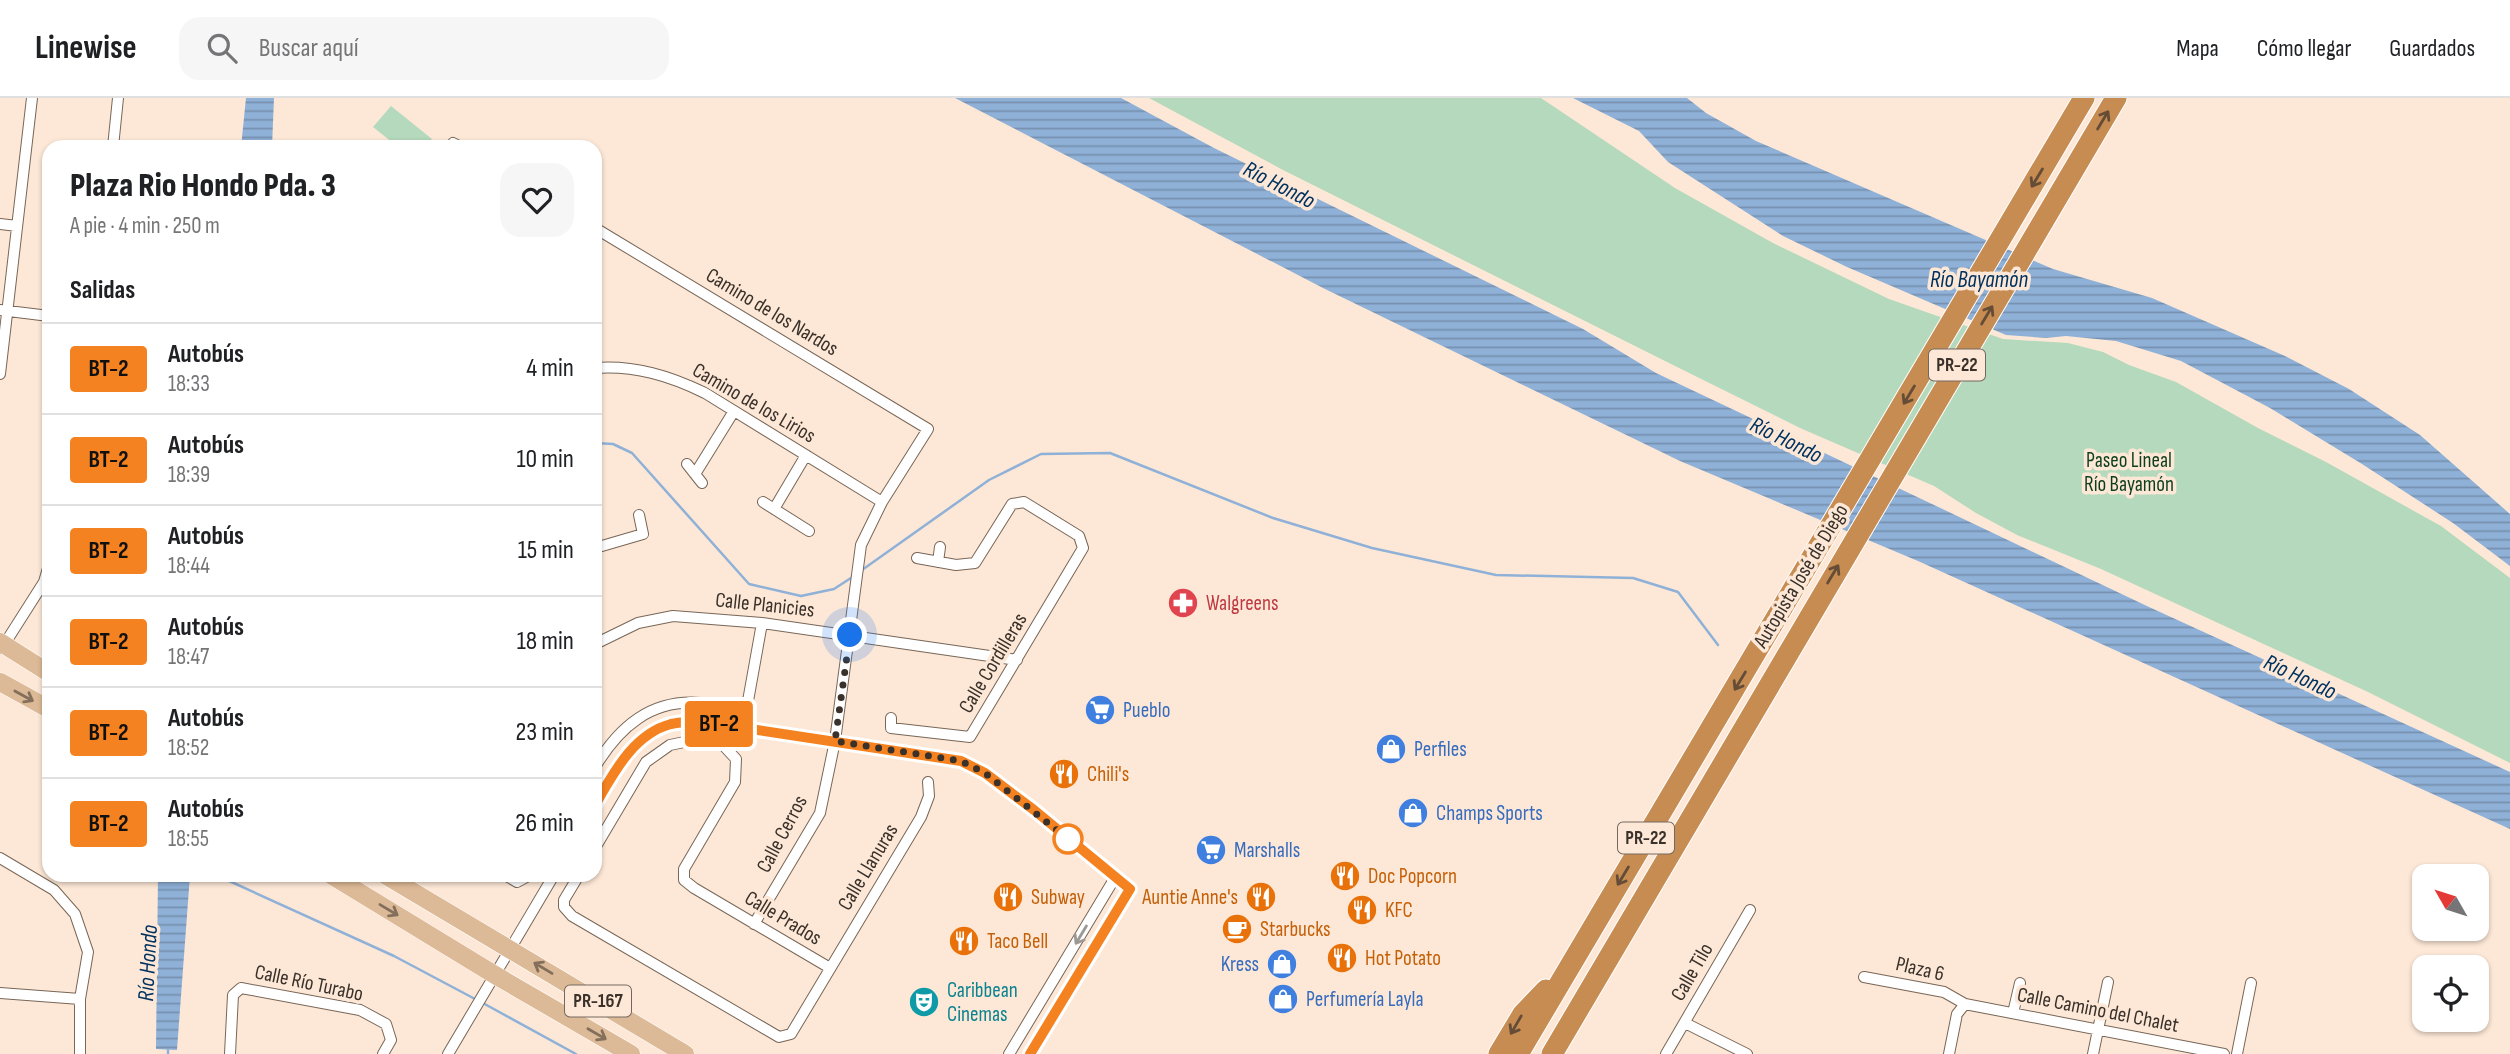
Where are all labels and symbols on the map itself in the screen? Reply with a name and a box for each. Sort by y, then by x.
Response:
one-way arrow [2096,110,2110,130]
water label: Río Hondo [1238,155,1320,215]
one-way arrow [2030,167,2044,187]
street label: Camino de los Nardos [701,263,843,361]
water label: Río Bayamón [1930,266,2028,294]
one-way arrow [1980,306,1994,326]
road number: PR-22 [1929,350,1985,380]
street label: Camino de los Lirios [688,358,820,448]
one-way arrow [1902,384,1916,404]
water label: Río Hondo [1745,411,1827,470]
park label: Paseo Lineal Río Bayamón [2084,448,2174,497]
street label: Autopista José de Diego [1748,500,1854,653]
one-way arrow [1827,565,1841,585]
pharmacy icon: Walgreens [1166,586,1200,620]
street label: Calle Planicies [714,587,816,623]
place label: Walgreens [1206,591,1279,616]
street label: Calle Cordilleras [953,609,1033,717]
your location [832,617,867,652]
water label: Río Hondo [2259,648,2341,706]
one-way arrow [1732,670,1746,690]
one-way arrow [14,689,34,703]
supermarket icon: Pueblo [1083,693,1117,727]
place label: Pueblo [1123,698,1170,723]
line badge: BT-2 [670,701,768,747]
shop icon: Perfiles [1374,732,1408,766]
place label: Perfiles [1414,737,1467,762]
restaurant icon: Chili's [1047,757,1081,791]
place label: Chili's [1087,762,1129,787]
street label: Calle Cerros [751,791,813,877]
shop icon: Champs Sports [1396,796,1430,830]
place label: Champs Sports [1436,801,1543,826]
street label: Calle Llanuras [832,819,904,915]
road number: PR-22 [1618,822,1674,853]
unlabelled marker [1053,824,1083,854]
supermarket icon: Marshalls [1194,833,1228,867]
place label: Marshalls [1234,838,1300,863]
restaurant icon: Doc Popcorn [1328,859,1362,893]
place label: Doc Popcorn [1368,864,1457,889]
north arrow [2412,864,2488,942]
one-way arrow [1616,866,1630,886]
restaurant icon: Subway [991,880,1025,914]
restaurant icon: Auntie Anne's [1244,880,1278,914]
street label: Calle Prados [740,885,826,951]
place label: Subway [1031,885,1085,910]
place label: Auntie Anne's [1141,885,1238,910]
restaurant icon: KFC [1345,893,1379,927]
place label: KFC [1385,898,1413,923]
one-way arrow [378,904,398,918]
cafe icon: Starbucks [1220,912,1254,946]
place label: Starbucks [1260,917,1331,942]
water label: Río Hondo [132,923,164,1002]
restaurant icon: Taco Bell [947,924,981,958]
one-way arrow [1073,924,1087,944]
place label: Taco Bell [987,929,1048,954]
street label: Calle Tilo [1666,939,1718,1005]
restaurant icon: Hot Potato [1325,941,1359,975]
place label: Hot Potato [1365,946,1441,971]
shop icon: Kress [1265,947,1299,981]
street label: Plaza 6 [1893,951,1947,987]
place label: Kress [1221,952,1259,977]
street label: Calle Río Turabo [253,959,365,1007]
one-way arrow [534,961,554,975]
place label: Caribbean Cinemas [947,978,1018,1027]
shop icon: Perfumería Layla [1266,982,1300,1016]
street label: Calle Camino del Chalet [2015,982,2181,1038]
theatre icon: Caribbean Cinemas [907,985,941,1019]
road number: PR-167 [565,986,631,1016]
place label: Perfumería Layla [1306,987,1424,1012]
one-way arrow [1509,1014,1523,1034]
one-way arrow [586,1027,606,1041]

